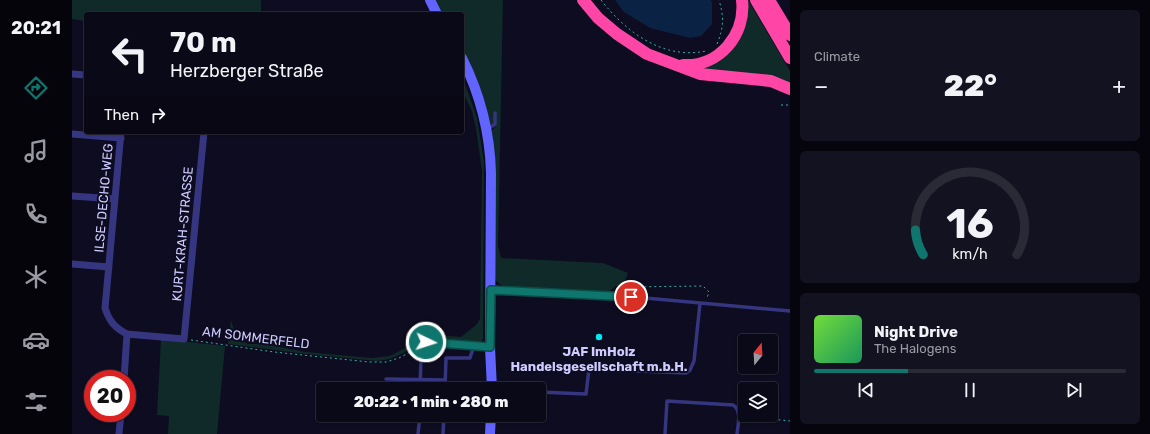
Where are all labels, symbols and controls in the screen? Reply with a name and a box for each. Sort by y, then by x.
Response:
text: 20:21 [11,17,61,39]
text: 70 m [170,26,237,59]
icon: left [104,28,156,80]
text: Climate [814,49,860,64]
text: Herzberger Straße [170,60,324,82]
text: 22° [944,68,997,104]
text: − [814,73,828,100]
text: + [1112,73,1126,100]
icon: directions [22,74,50,102]
icon: right [147,104,169,126]
text: Then [104,106,139,124]
icon: music [22,137,50,165]
street label: ILSE-DECHO-WEG [91,143,116,253]
street label: KURT-KRAH-STRASSE [169,166,196,302]
text: 16 [946,199,994,248]
icon: phone [22,200,50,228]
text: km/h [952,246,988,263]
icon: climate [22,263,50,291]
pin [614,280,648,314]
icon: arrive [620,286,642,308]
position arrow [405,321,447,363]
street label: AM SOMMERFELD [201,323,310,352]
text: Night Drive [874,323,958,341]
icon: car [22,326,50,354]
marker: JAF ImHolz Handelsgesellschaft m.b.H. [594,332,604,342]
north arrow [738,334,778,374]
map controls [738,334,778,422]
text: The Halogens [874,341,956,356]
place label: JAF ImHolz Handelsgesellschaft m.b.H. [510,344,688,374]
speed limit sign: 20 [84,370,136,422]
icon: previous [855,379,877,401]
icon: pause [959,379,981,401]
icon: next [1063,379,1085,401]
button: layers [738,382,778,422]
icon: filters [22,388,50,416]
text: 20:22 · 1 min · 280 m [354,393,508,411]

